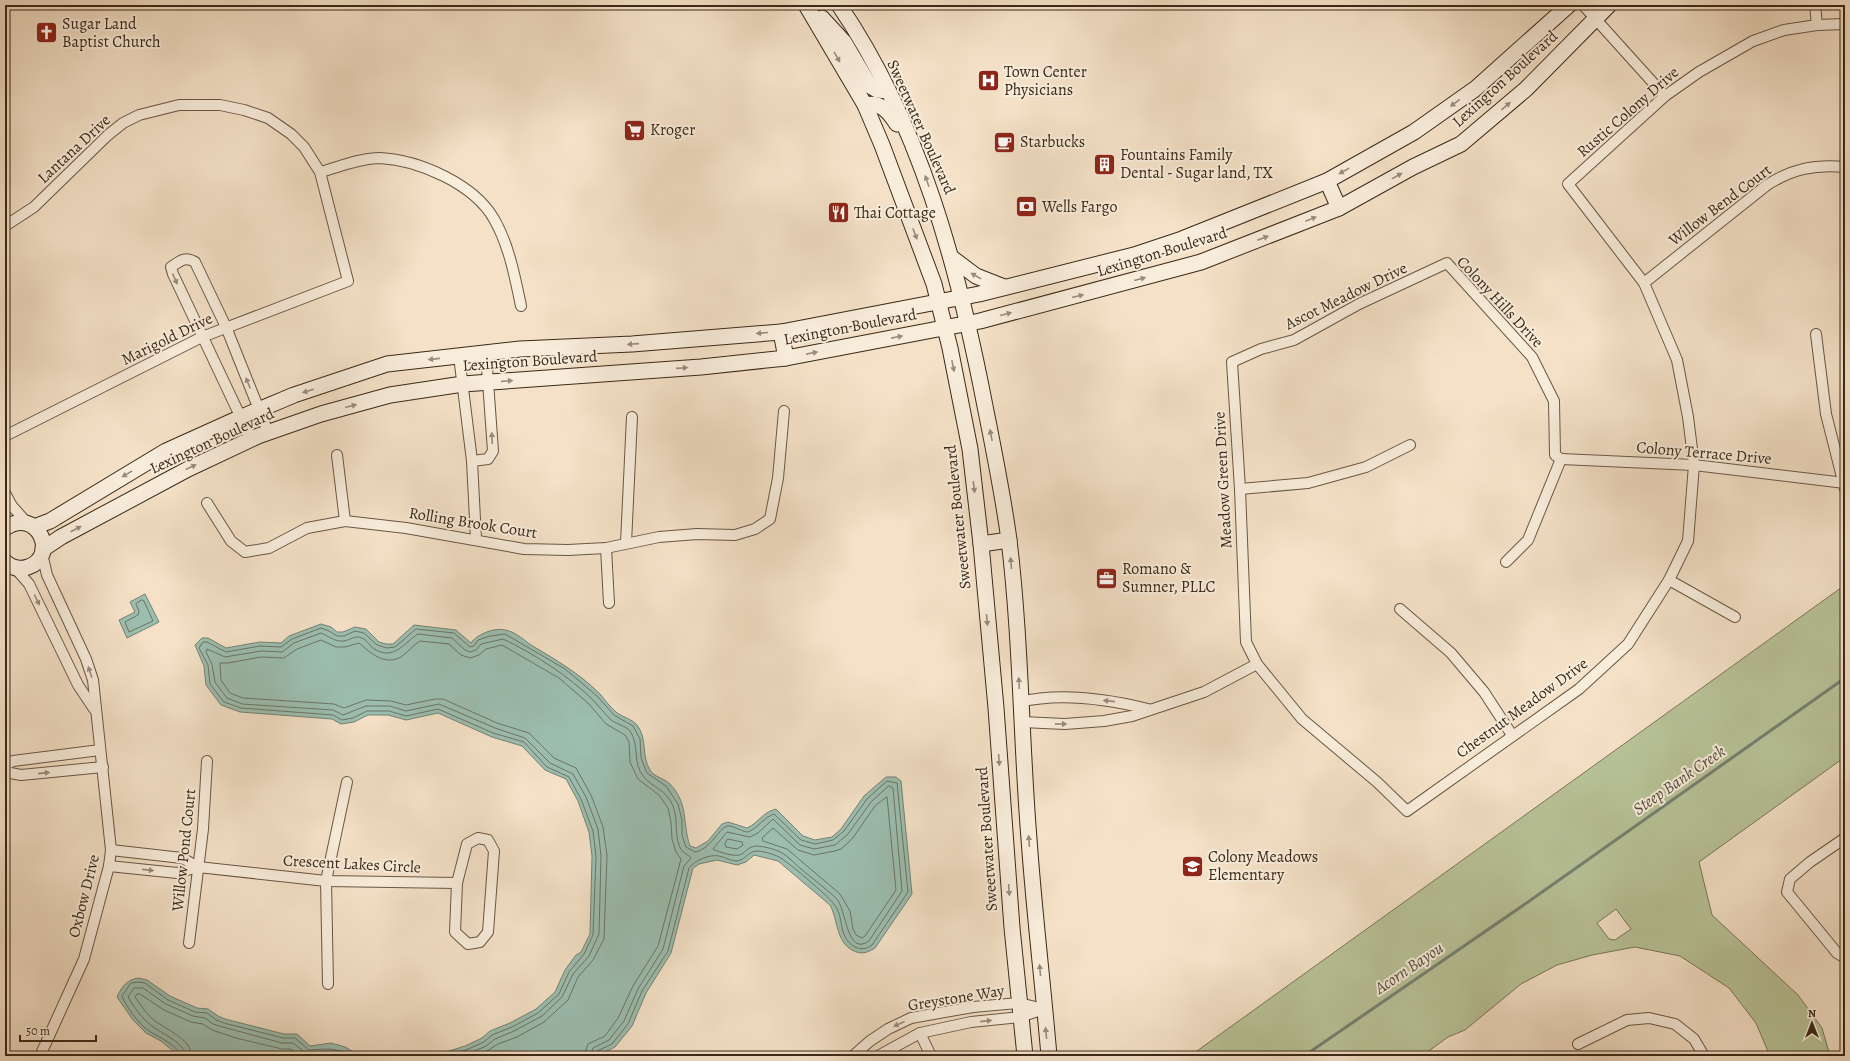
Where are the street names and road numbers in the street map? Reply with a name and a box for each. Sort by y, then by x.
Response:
street label: Lexington Boulevard [1447,25,1563,132]
street label: Sweetwater Boulevard [881,56,961,198]
street label: Rustic Colony Drive [1572,62,1684,162]
street label: Lantana Drive [33,109,115,189]
street label: Willow Bend Court [1663,159,1776,252]
street label: Lexington Boulevard [1094,222,1230,282]
street label: Colony Hills Drive [1452,251,1548,353]
street label: Ascot Meadow Drive [1280,257,1411,336]
street label: Lexington Boulevard [782,303,919,351]
street label: Marigold Drive [118,307,216,371]
street label: Lexington Boulevard [462,345,599,377]
street label: Lexington Boulevard [146,402,278,479]
street label: Meadow Green Drive [1208,411,1238,549]
street label: Colony Terrace Drive [1635,436,1773,470]
street label: Sweetwater Boulevard [939,443,977,590]
street label: Rolling Brook Court [407,502,539,544]
street label: Chestnut Meadow Drive [1452,653,1592,763]
street label: Sweetwater Boulevard [971,766,1003,912]
street label: Willow Pond Court [167,788,201,913]
street label: Crescent Lakes Circle [282,849,422,879]
street label: Oxbow Drive [63,852,105,940]
street label: Greystone Way [906,979,1007,1016]

